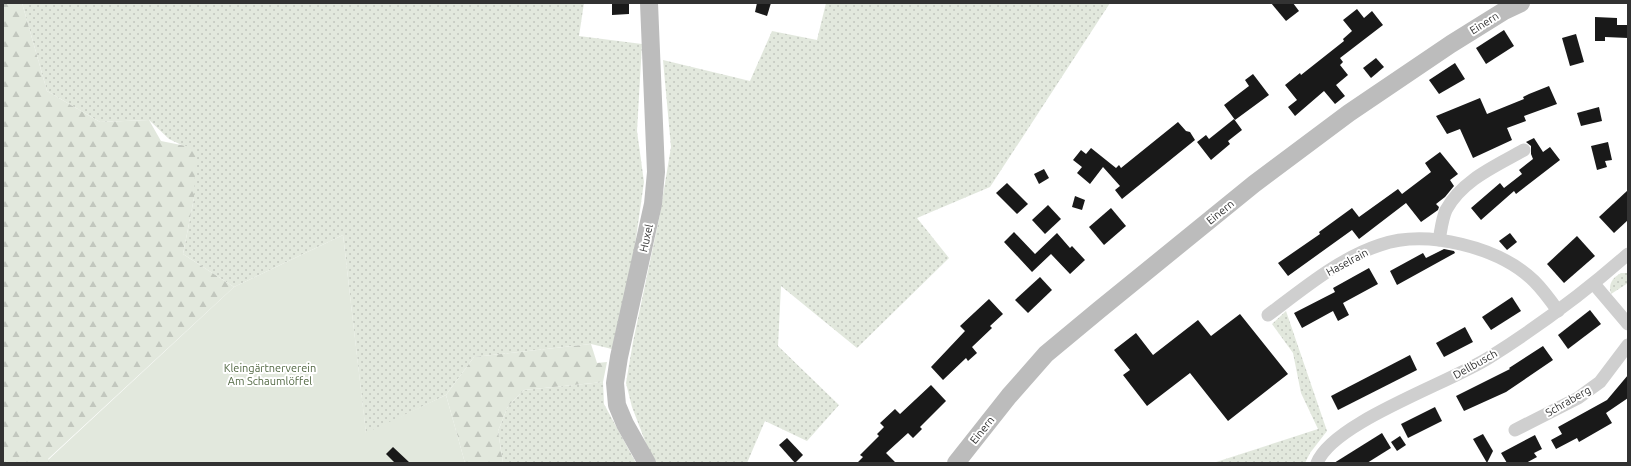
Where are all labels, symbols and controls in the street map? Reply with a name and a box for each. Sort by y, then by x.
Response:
street label: Einern [1467,10,1501,36]
street label: Einern [1204,197,1236,227]
street label: Huxel [637,223,655,253]
street label: Haselrain [1324,246,1370,278]
street label: Dellbusch [1451,347,1499,381]
park label: Kleingärtnerverein Am Schaumlöffel [224,362,316,387]
street label: Schraberg [1543,383,1593,419]
street label: Einern [967,414,997,446]

